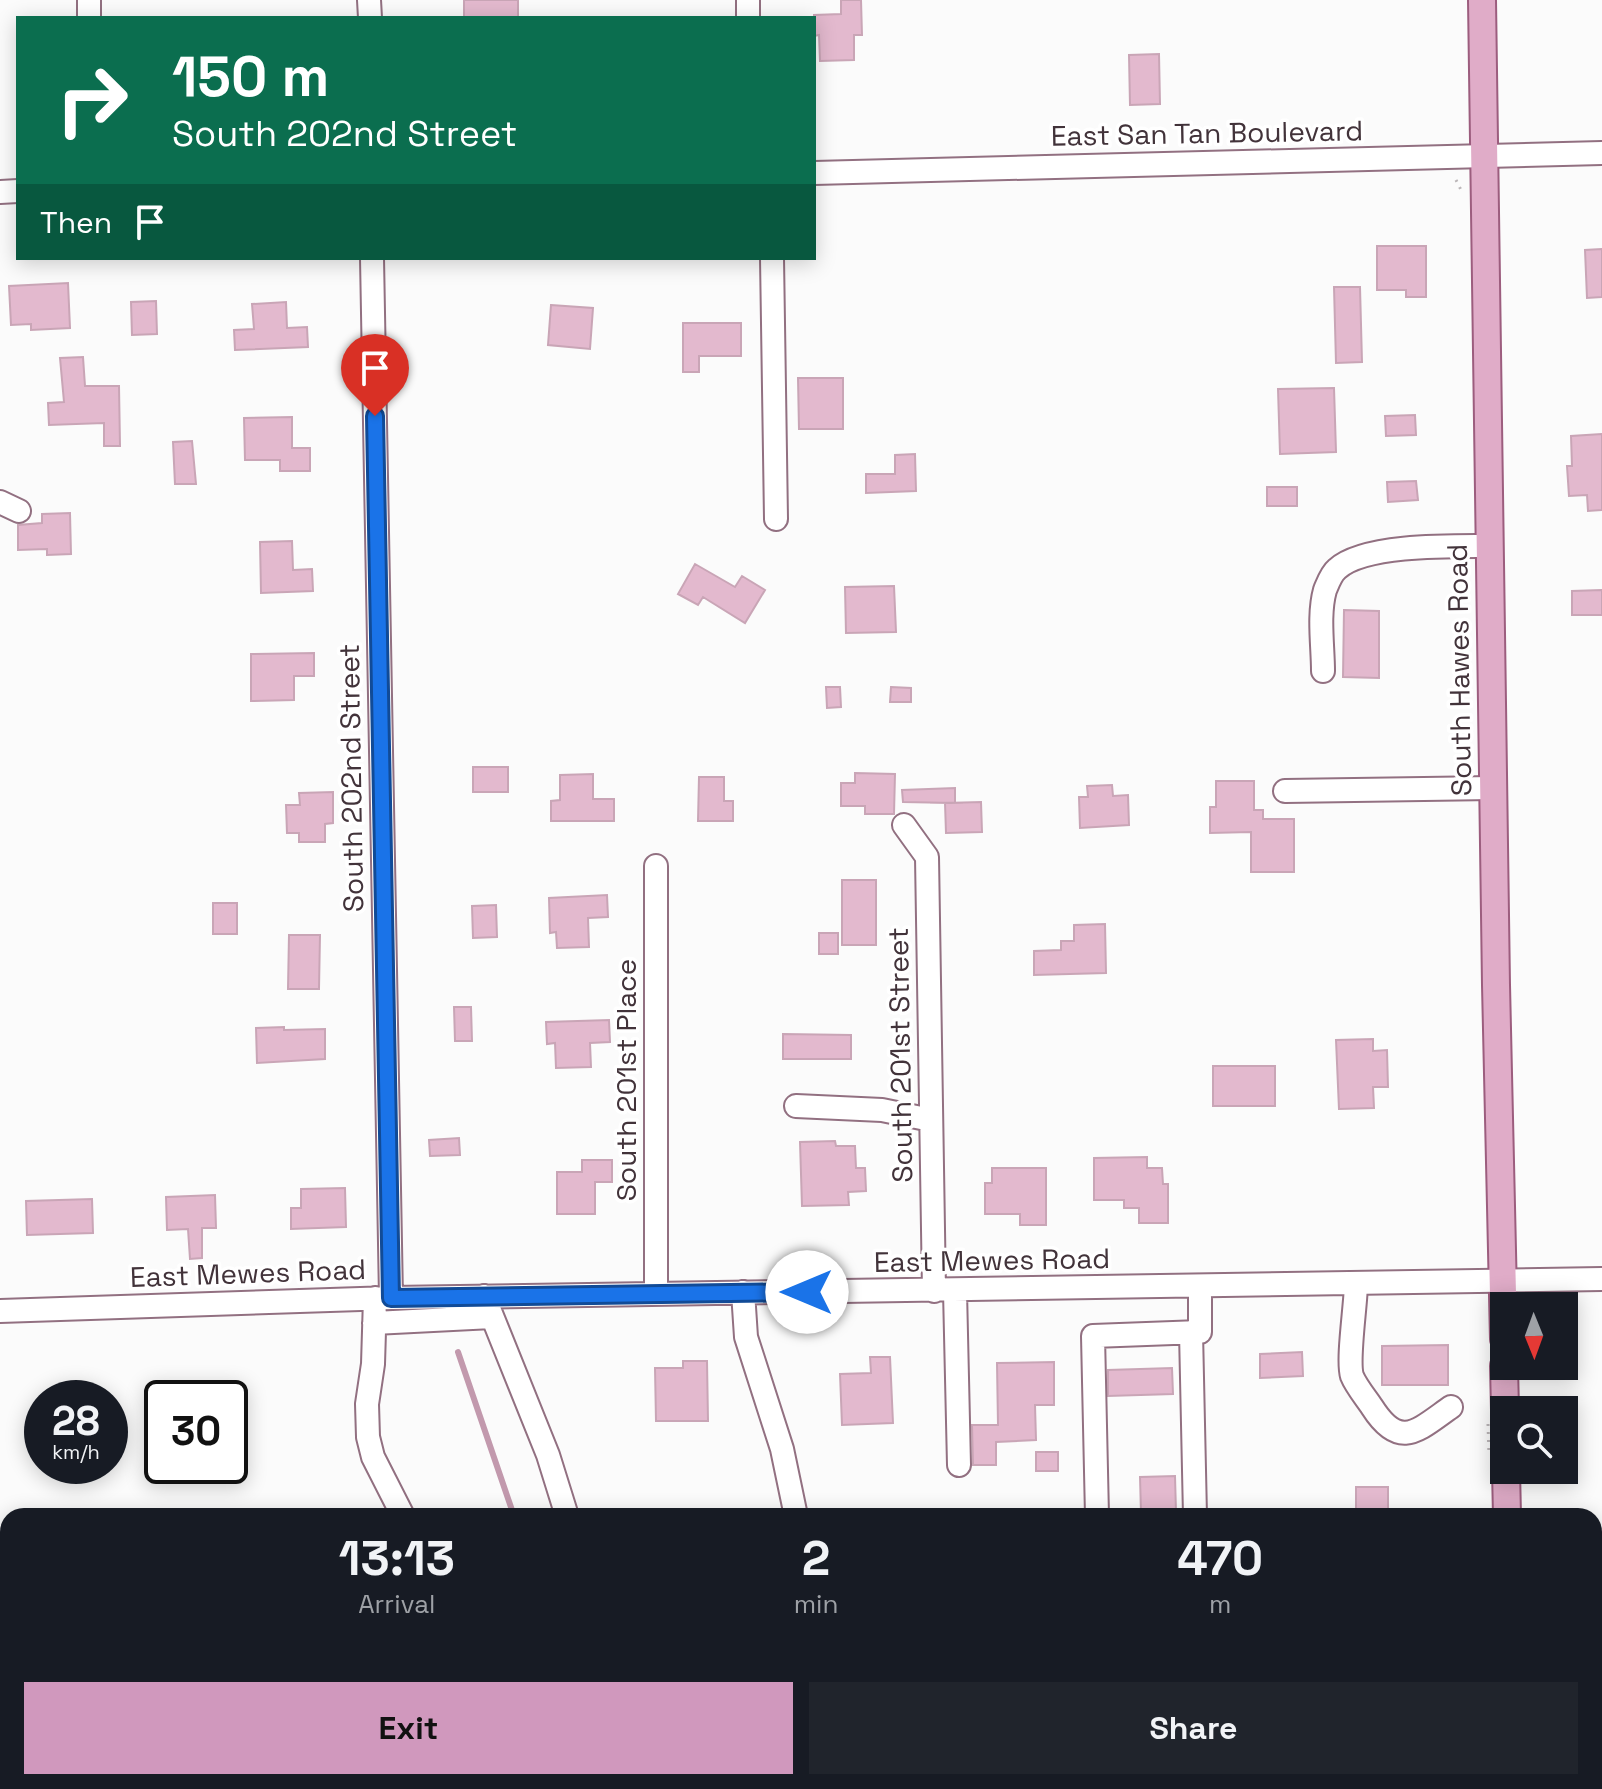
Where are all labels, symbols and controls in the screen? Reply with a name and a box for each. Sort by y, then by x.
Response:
text: 150 m [172,41,329,112]
icon: right [40,48,144,152]
text: South 202nd Street [172,111,517,157]
street label: East San Tan Boulevard [1051,112,1363,154]
icon: arrive [128,200,172,244]
text: Then [40,203,112,242]
pin [341,334,409,416]
icon: arrive [353,346,397,390]
street label: South Hawes Road [1439,543,1479,797]
street label: South 202nd Street [331,643,371,913]
street label: South 201st Street [880,927,920,1183]
street label: South 201st Place [608,959,644,1201]
street label: East Mewes Road [874,1240,1110,1280]
position arrow [765,1250,849,1334]
street label: East Mewes Road [129,1251,367,1295]
north arrow [1490,1292,1578,1380]
map controls [1490,1292,1578,1484]
speed limit sign: 30 [144,1380,248,1484]
text: 28 [52,1396,100,1447]
button: search [1490,1396,1578,1484]
text: km/h [52,1439,100,1465]
text: 13:13 [339,1528,455,1589]
text: 2 [802,1528,830,1589]
text: 470 [1177,1528,1263,1589]
text: Arrival [358,1587,435,1621]
text: min [794,1587,838,1621]
text: m [1209,1587,1231,1621]
button: Exit [24,1682,793,1774]
button: Share [809,1682,1578,1774]

